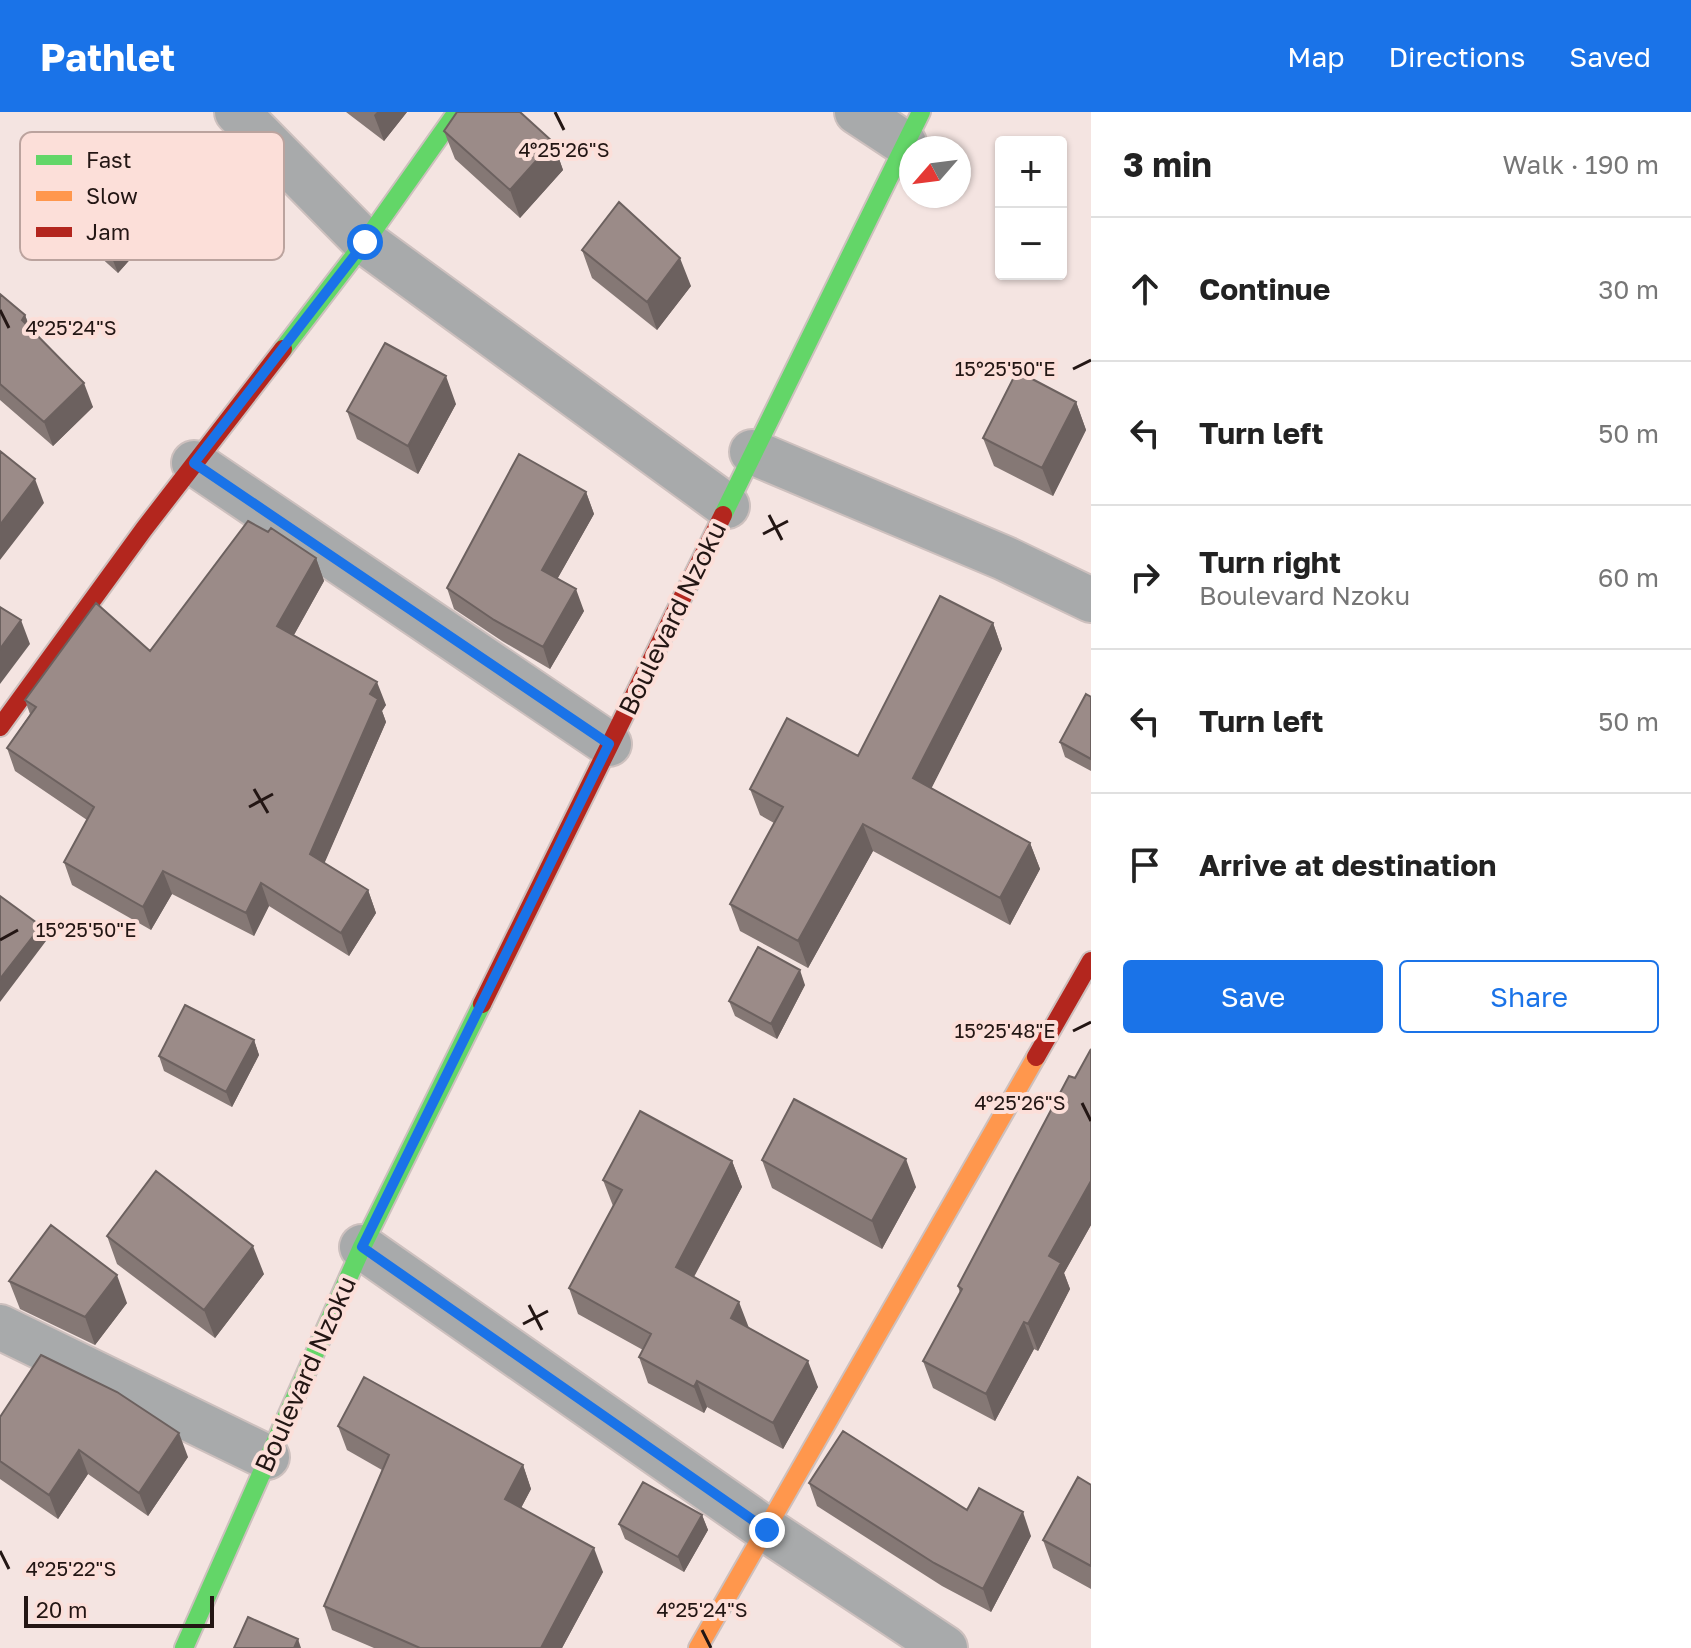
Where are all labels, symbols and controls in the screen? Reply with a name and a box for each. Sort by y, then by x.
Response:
text: Pathlet [40,34,175,79]
text: Map [1287,40,1344,73]
text: Directions [1388,40,1525,73]
text: Saved [1569,40,1651,73]
legend [20,132,284,260]
north arrow [899,136,971,208]
map controls [995,136,1067,280]
button: + [995,136,1067,208]
text: 4°25'26"S [519,137,609,161]
text: 3 min [1123,144,1212,184]
text: Fast [86,146,132,173]
text: Walk · 190 m [1503,149,1659,180]
text: Slow [86,182,138,209]
button: − [995,208,1067,280]
text: Jam [86,218,130,245]
route start [347,224,383,260]
icon: ahead [1123,267,1167,311]
text: Continue [1199,271,1330,307]
text: 30 m [1598,274,1659,305]
text: 4°25'24"S [26,315,117,339]
text: 15°25'50"E [955,356,1055,380]
icon: left [1123,411,1167,455]
text: Turn left [1199,415,1324,451]
text: 50 m [1598,418,1659,449]
street label: Boulevard Nzoku [612,516,732,720]
text: Turn right [1199,544,1341,580]
icon: right [1123,555,1167,599]
text: 60 m [1598,562,1659,593]
text: Boulevard Nzoku [1199,580,1410,611]
icon: left [1123,699,1167,743]
text: Turn left [1199,703,1324,739]
text: 50 m [1598,706,1659,737]
icon: arrive [1123,843,1167,887]
text: Arrive at destination [1199,847,1496,883]
text: 15°25'50"E [36,917,136,941]
button: Save [1123,960,1383,1033]
button: Share [1399,960,1659,1033]
text: 15°25'48"E [954,1018,1056,1042]
text: 4°25'26"S [975,1090,1065,1114]
street label: Boulevard Nzoku [248,1271,362,1477]
route end [749,1512,785,1548]
text: 4°25'22"S [26,1556,116,1580]
scale bar [24,1592,214,1628]
text: 20 m [36,1596,87,1623]
text: 4°25'24"S [657,1597,748,1621]

